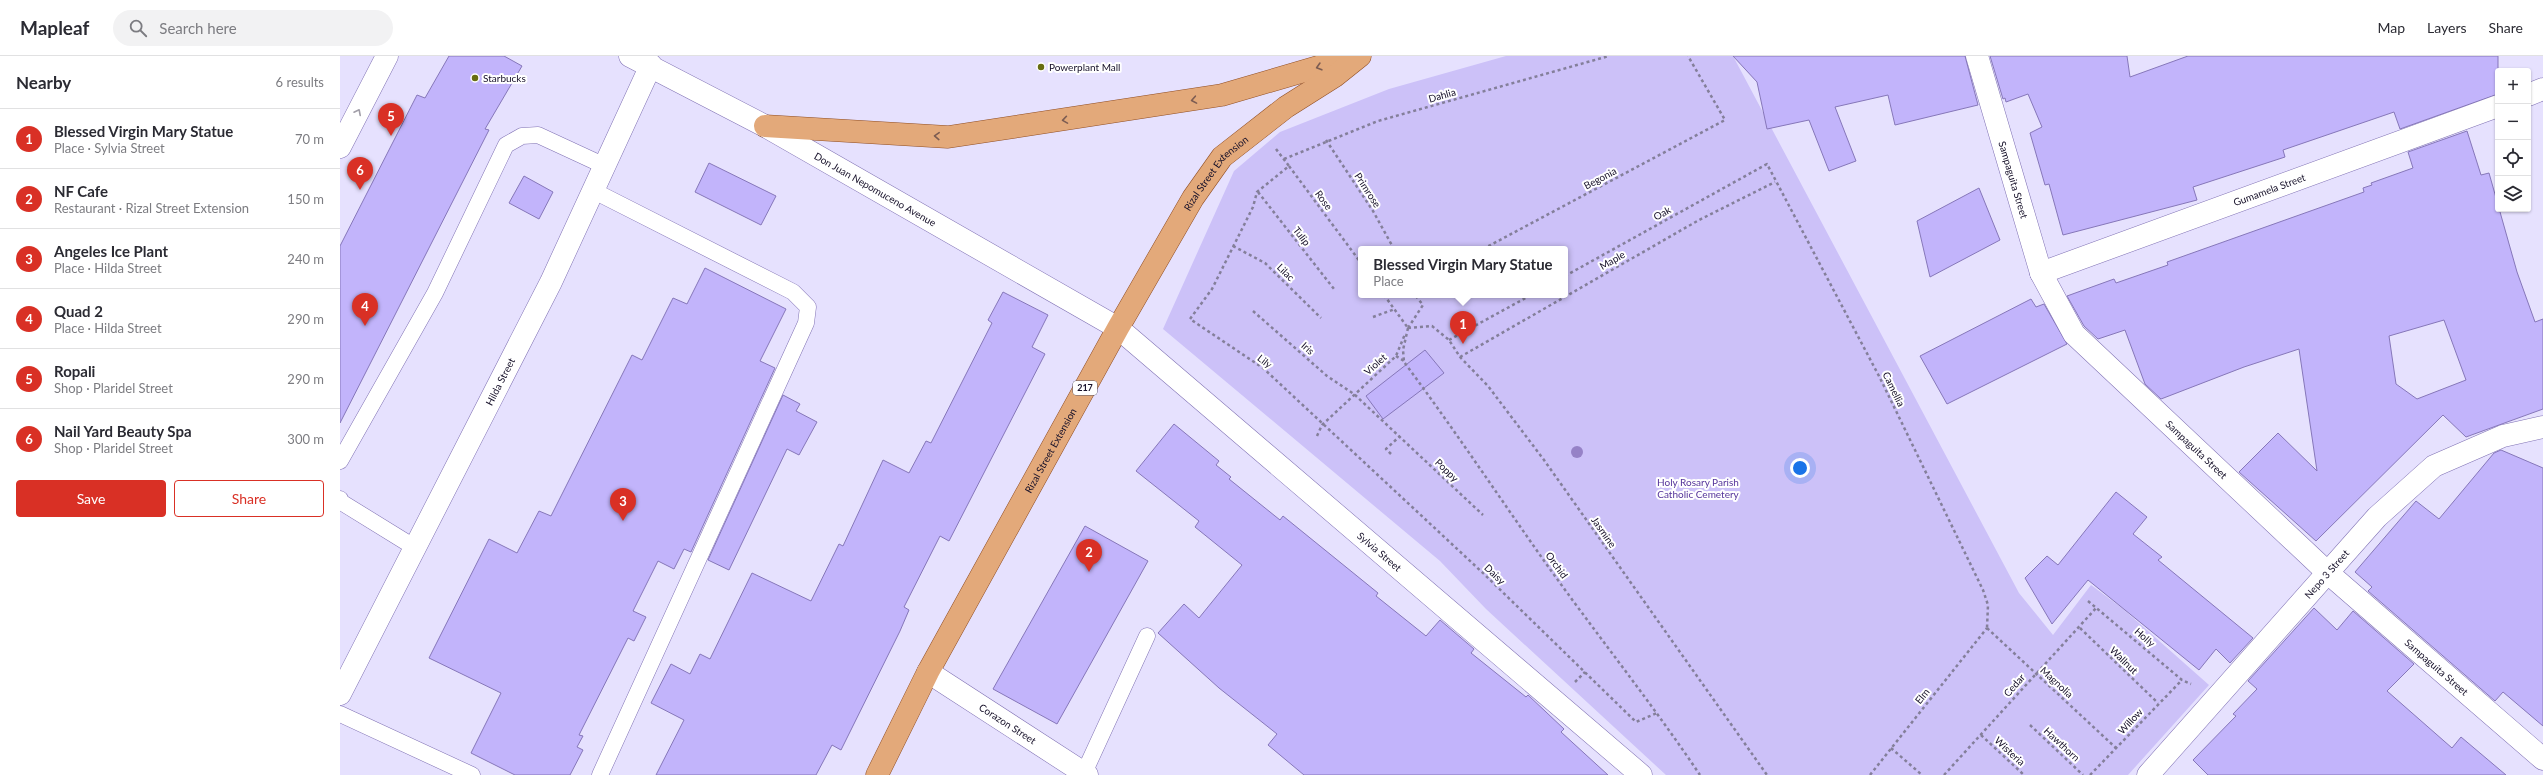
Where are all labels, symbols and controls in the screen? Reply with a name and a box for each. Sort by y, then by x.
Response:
search box [113,10,393,46]
text: Mapleaf [20,16,89,39]
icon: search [127,17,149,39]
text: Search here [159,19,237,37]
text: Map [2377,19,2405,36]
text: Layers [2427,19,2467,36]
text: Share [2489,19,2523,36]
place label: Powerplant Mall [1049,61,1120,73]
marker: Powerplant Mall [1036,62,1046,72]
one-way arrow [1316,62,1323,71]
map controls [2495,68,2531,212]
button: + [2495,68,2531,104]
text: Nearby [16,72,71,93]
place label: Starbucks [483,72,526,84]
marker: Starbucks [470,73,480,83]
text: 6 results [276,74,324,90]
street label: Dahlia [1427,85,1457,105]
one-way arrow [1191,95,1197,103]
pin: 5 [378,103,404,136]
button: − [2495,104,2531,140]
one-way arrow [353,109,361,117]
one-way arrow [1062,115,1068,124]
text: Blessed Virgin Mary Statue [54,122,233,140]
text: 1 [25,131,33,147]
text: 70 m [295,131,324,147]
one-way arrow [934,132,940,141]
street label: Rizal Street Extension [1181,133,1250,213]
text: Place · Sylvia Street [54,140,165,156]
street label: Sampaguita Street [1996,140,2031,220]
button: locate [2495,140,2531,176]
street label: Don Juan Nepomuceno Avenue [812,149,938,229]
pin: 6 [347,157,373,190]
street label: Begonia [1582,164,1618,192]
street label: Primrose [1352,170,1384,210]
street label: Gumamela Street [2232,171,2307,208]
button: layers [2495,176,2531,212]
text: NF Cafe [54,182,108,200]
street label: Rose [1313,188,1335,212]
text: 2 [25,191,33,207]
text: 150 m [287,191,324,207]
text: Restaurant · Rizal Street Extension [54,200,249,216]
street label: Oak [1651,203,1674,223]
street label: Tulip [1291,224,1313,248]
text: Angeles Ice Plant [54,242,168,260]
popup [1358,246,1568,298]
street label: Maple [1597,248,1627,272]
text: 3 [25,251,33,267]
text: 240 m [287,251,324,267]
text: Blessed Virgin Mary Statue [1373,255,1553,273]
text: Place · Hilda Street [54,260,162,276]
street label: Lilac [1275,261,1297,283]
text: Place [1373,273,1404,289]
pin: 4 [352,293,378,326]
text: Quad 2 [54,302,103,320]
text: 4 [25,311,33,327]
text: 290 m [287,311,324,327]
pin: 1 [1450,311,1476,344]
text: Place · Hilda Street [54,320,162,336]
street label: Iris [1299,339,1317,357]
street label: Violet [1361,351,1389,377]
street label: Lily [1255,352,1275,371]
street label: Hilda Street [483,355,517,407]
text: Ropali [54,362,95,380]
street label: Camellia [1880,370,1908,408]
text: 5 [25,371,33,387]
text: 290 m [287,371,324,387]
text: Shop · Plaridel Street [54,380,173,396]
road number: 217 [1073,381,1097,395]
street label: Rizal Street Extension [1022,406,1079,495]
street label: Sampaguita Street [2163,418,2230,481]
text: Nail Yard Beauty Spa [54,422,192,440]
text: 6 [25,431,33,447]
text: 300 m [287,431,324,447]
text: Shop · Plaridel Street [54,440,173,456]
street label: Poppy [1433,456,1462,485]
your location [1790,458,1810,478]
park label: Holy Rosary Parish Catholic Cemetery [1657,476,1740,500]
button: Save [16,480,166,517]
button: Share [174,480,324,517]
pin: 3 [610,488,636,521]
street label: Jasmine [1589,514,1619,550]
street label: Sylvia Street [1355,529,1404,574]
pin: 2 [1076,539,1102,572]
street label: Nepo 3 Street [2302,547,2352,601]
street label: Orchid [1543,549,1571,581]
street label: Daisy [1482,561,1508,587]
street label: Holly [2132,625,2158,650]
street label: Sampaguita Street [2403,636,2471,698]
street label: Wallnut [2108,644,2141,676]
street label: Magnolia [2038,664,2076,700]
street label: Cedar [2001,671,2027,699]
street label: Elm [1912,686,1932,706]
street label: Corazon Street [977,701,1039,747]
street label: Willow [2115,706,2145,736]
street label: Hawthorn [2042,724,2082,764]
street label: Wisteria [1992,734,2028,768]

